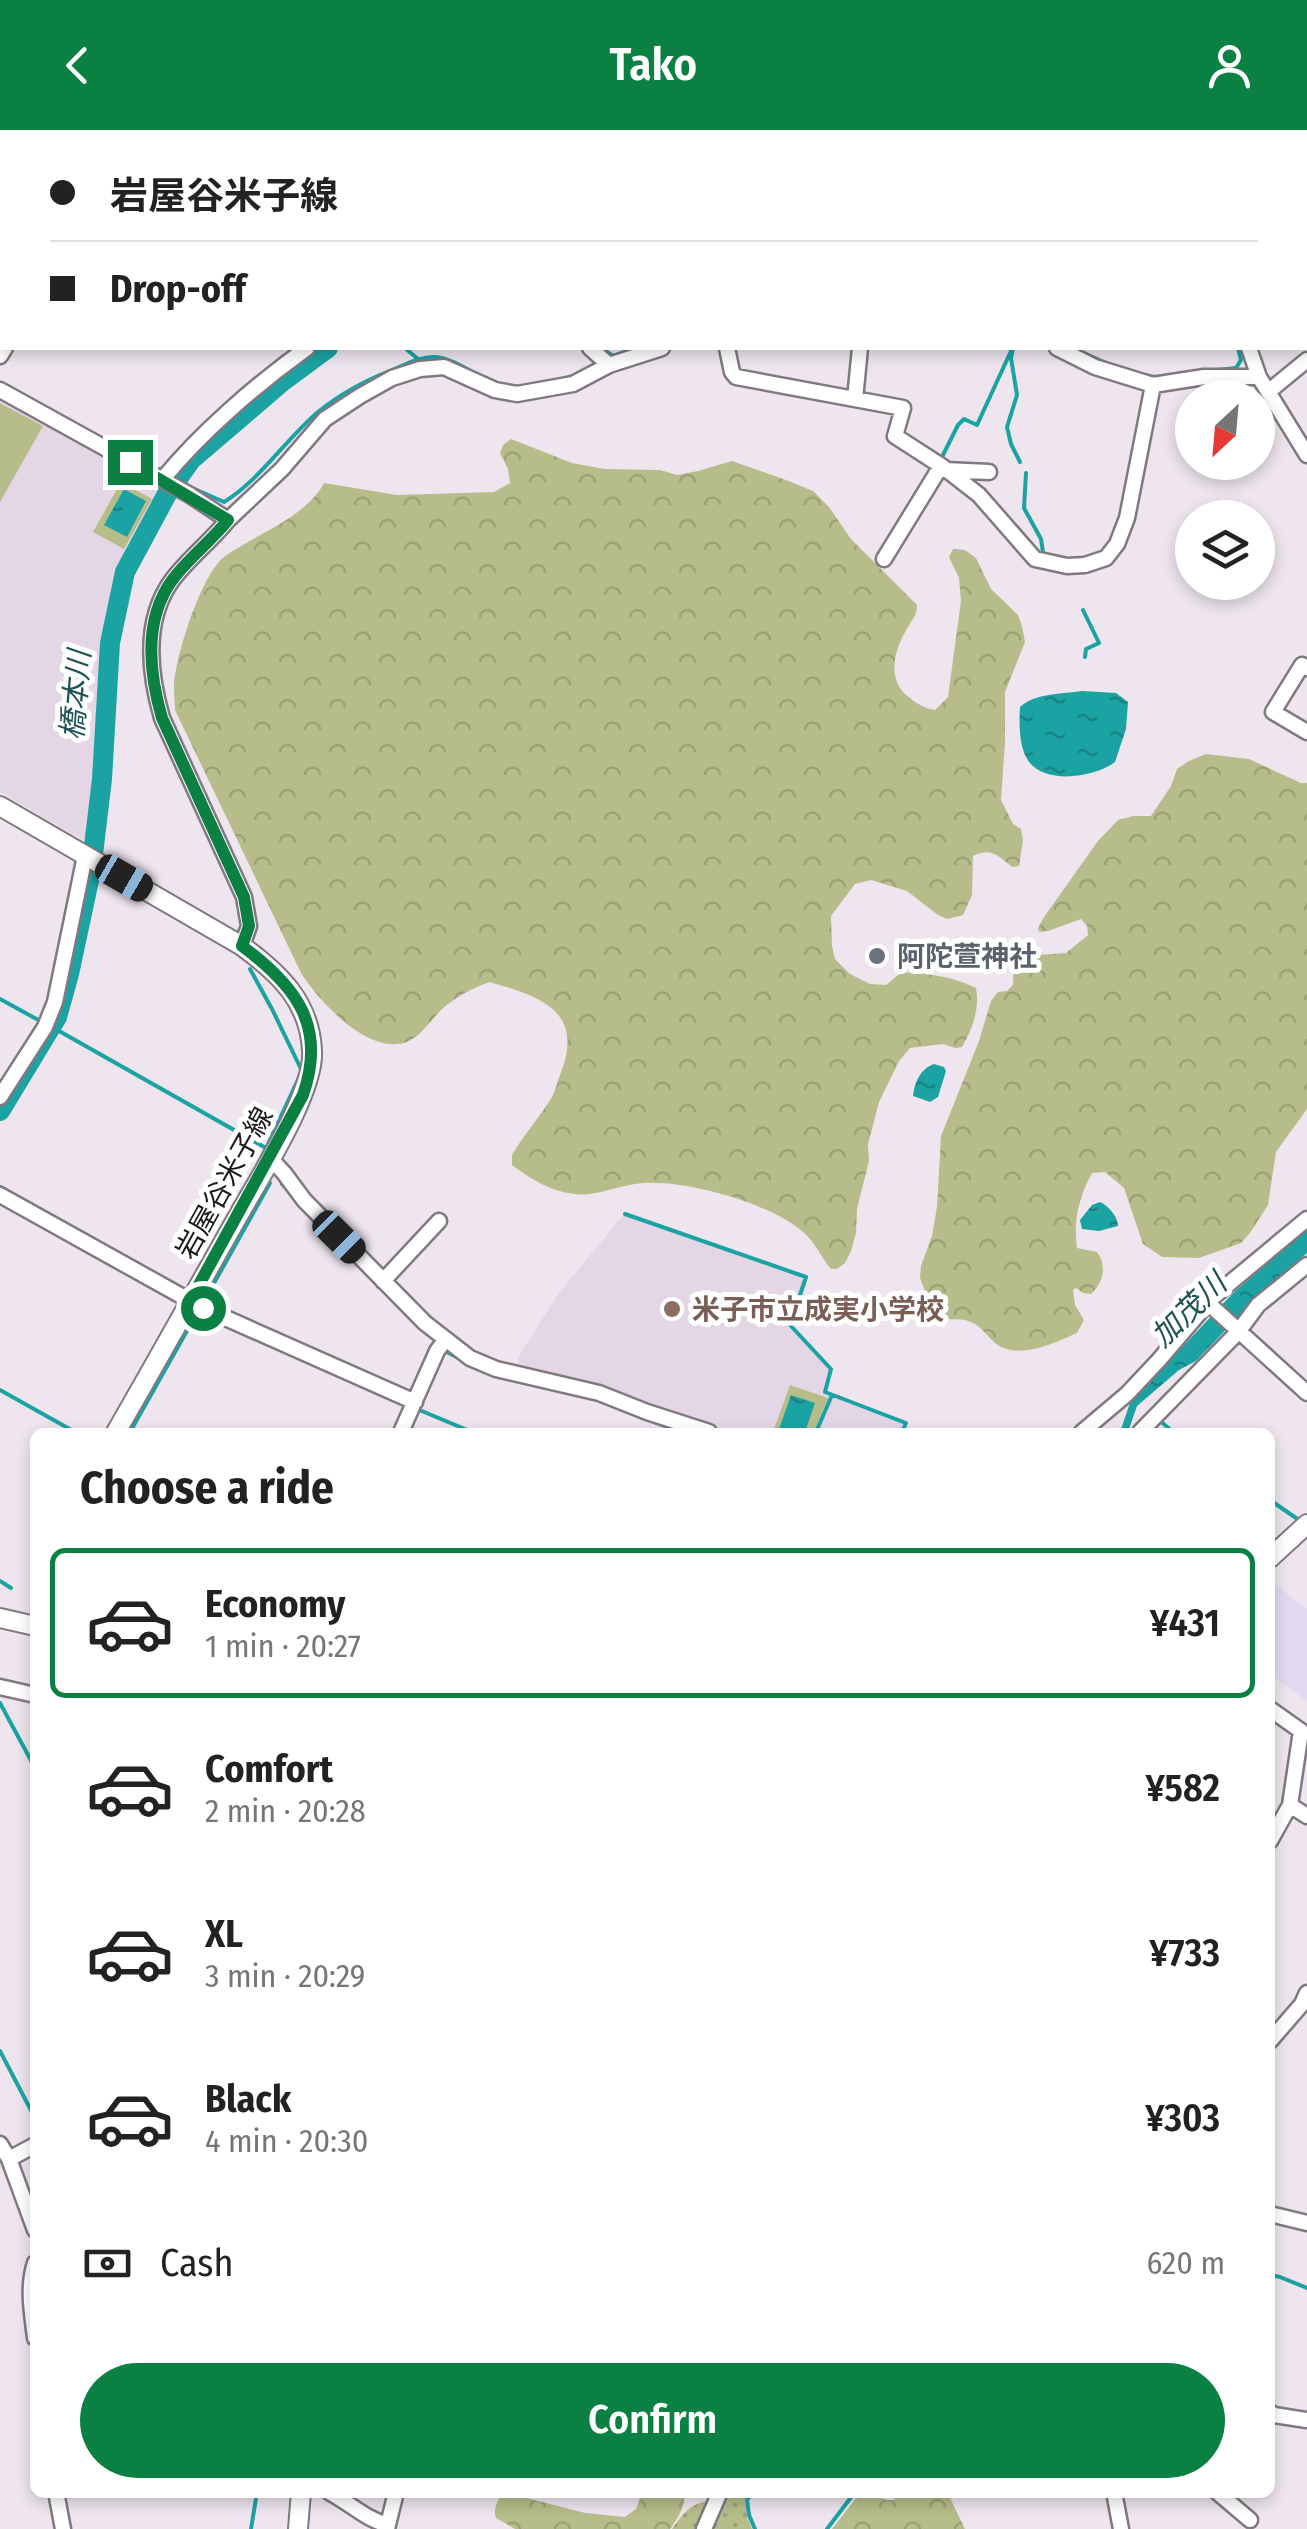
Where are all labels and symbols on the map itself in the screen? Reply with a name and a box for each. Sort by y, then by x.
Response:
north arrow [1175,380,1275,480]
route end [108,440,153,485]
water label: 橋本川 [54,646,98,741]
car [91,850,157,906]
place label: 阿陀萱神社 [897,940,1037,973]
marker: 阿陀萱神社 [866,945,888,967]
street label: 岩屋谷米子線 [169,1102,280,1265]
car [307,1205,371,1269]
water label: 加茂川 [1144,1264,1236,1354]
route start [181,1286,226,1331]
place label: 米子市立成実小学校 [692,1293,944,1326]
marker: 米子市立成実小学校 [661,1298,683,1320]

